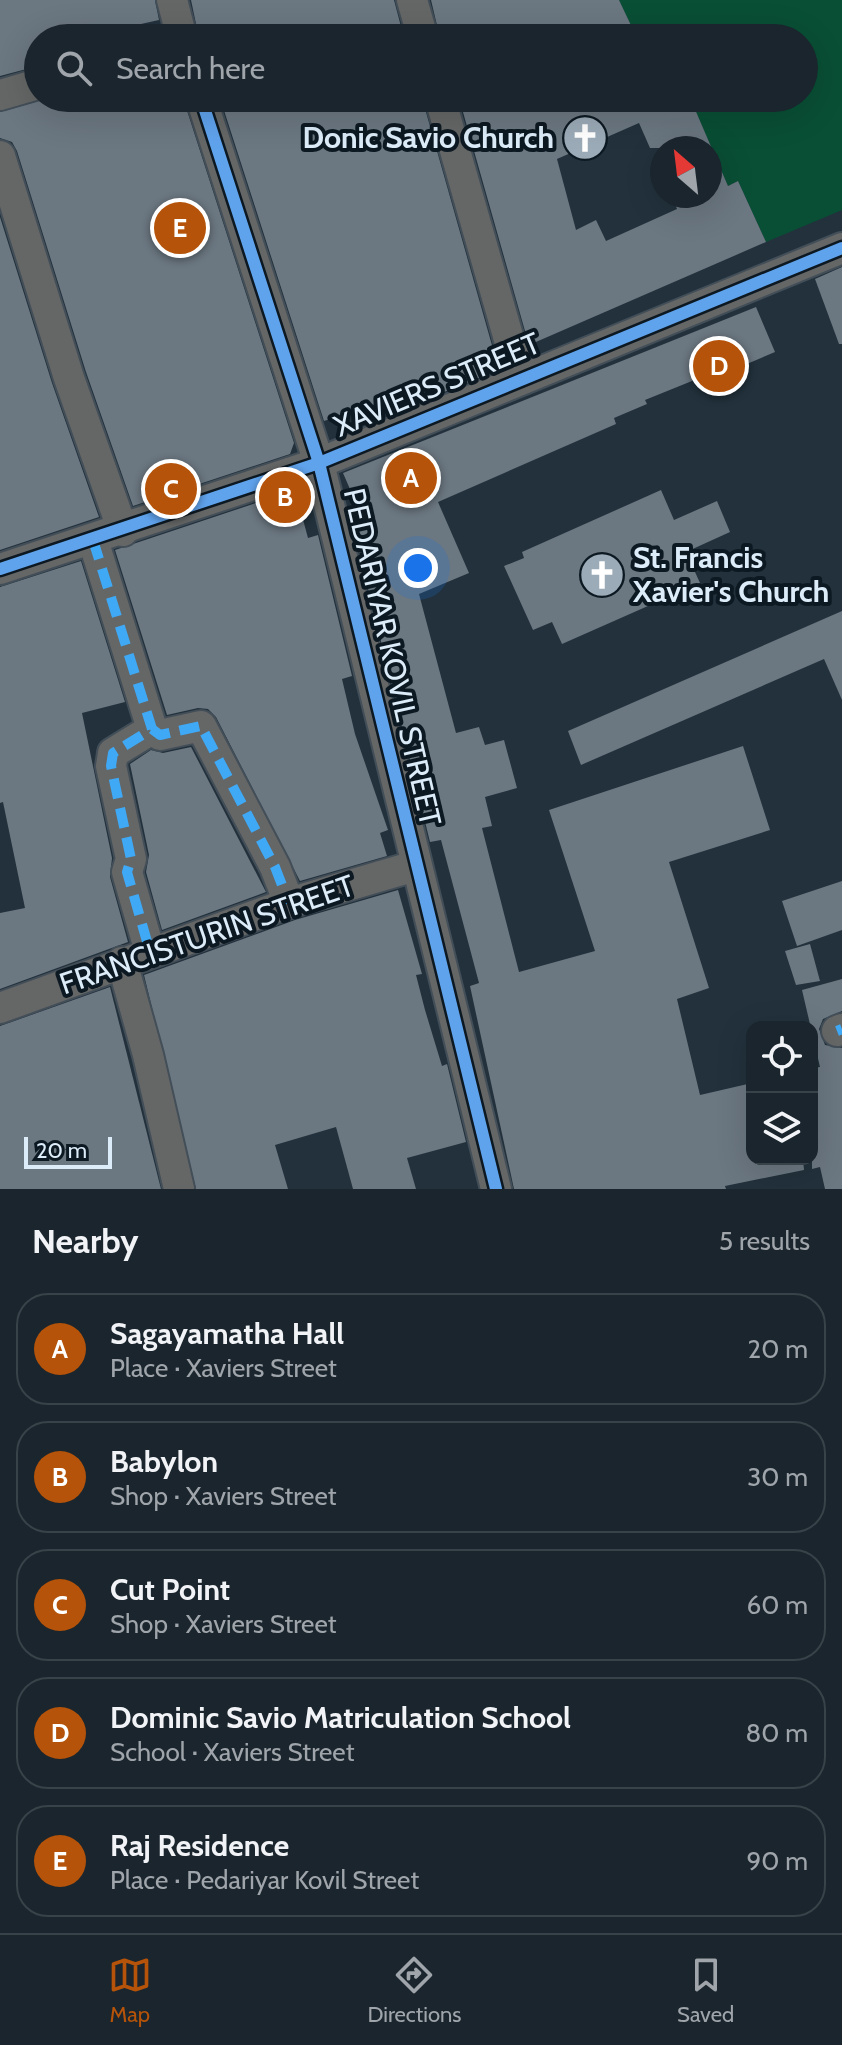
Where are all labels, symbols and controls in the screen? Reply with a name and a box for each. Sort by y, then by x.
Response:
search box [24,24,818,112]
icon: search [52,46,96,90]
text: Search here [116,50,265,87]
church icon: Donic Savio Church [561,114,609,162]
place label: Donic Savio Church [303,119,554,156]
north arrow [650,136,722,208]
pin: E [154,198,206,258]
street label: XAVIERS STREET [328,324,546,445]
pin: D [693,336,745,396]
pin: A [385,448,437,508]
pin: C [145,459,197,519]
pin: B [259,467,311,527]
street label: PEDARIYAR KOVIL STREET [336,484,449,829]
place label: St. Francis Xavier's Church [632,539,829,610]
your location [398,548,438,588]
church icon: St. Francis Xavier's Church [578,551,626,599]
street label: FRANCISTURIN STREET [55,867,359,1002]
map controls [746,1021,818,1165]
button: locate [746,1021,818,1093]
button: layers [746,1093,818,1165]
scale bar [24,1133,112,1169]
text: 20 m [36,1137,87,1164]
text: Nearby [32,1220,139,1262]
text: 5 results [719,1225,810,1257]
text: Sagayamatha Hall [110,1315,344,1352]
text: A [52,1333,68,1365]
text: 20 m [748,1333,808,1365]
text: Place · Xaviers Street [110,1352,337,1384]
text: Babylon [110,1443,218,1480]
text: B [52,1461,68,1493]
text: 30 m [747,1461,808,1493]
text: Shop · Xaviers Street [110,1480,337,1512]
text: Cut Point [110,1571,230,1608]
text: C [52,1589,68,1621]
text: 60 m [746,1589,808,1621]
text: Shop · Xaviers Street [110,1608,337,1640]
text: Dominic Savio Matriculation School [110,1699,571,1736]
text: D [51,1717,69,1749]
text: 80 m [745,1717,808,1749]
text: School · Xaviers Street [110,1736,354,1768]
text: Raj Residence [110,1827,289,1864]
text: E [53,1845,67,1877]
text: 90 m [746,1845,808,1877]
text: Place · Pedariyar Kovil Street [110,1864,419,1896]
tab: Map [108,1953,152,2028]
tab: Directions [367,1953,461,2028]
tab: Saved [677,1953,734,2028]

